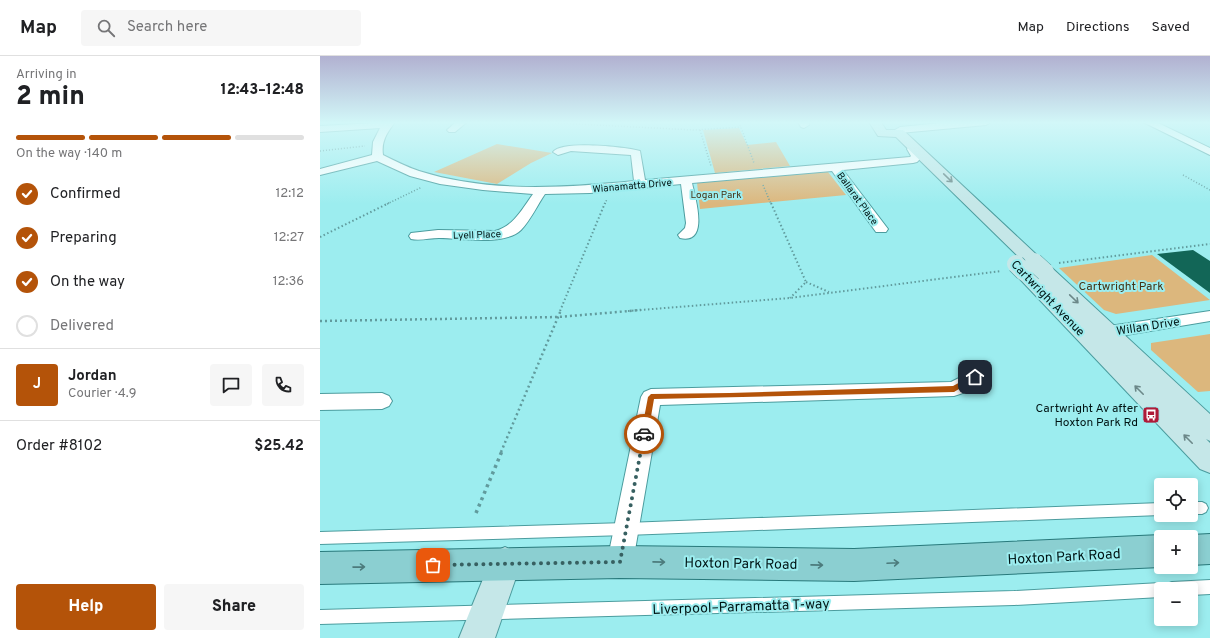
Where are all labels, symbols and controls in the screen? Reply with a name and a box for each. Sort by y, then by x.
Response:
search box [81,10,361,46]
text: Map [20,16,57,40]
icon: search [95,17,117,39]
text: Search here [127,18,207,37]
text: Map [1018,19,1044,36]
text: Directions [1066,19,1130,36]
text: Saved [1152,19,1190,36]
text: Arriving in [16,67,77,83]
text: 2 min [16,81,85,114]
text: 12:43–12:48 [221,81,304,100]
text: On the way · 140 m [16,146,122,162]
street label: Ballarat Place [833,170,880,228]
one-way arrow [943,173,953,183]
street label: Wianamatta Drive [592,177,672,196]
icon: check [16,183,38,205]
text: Confirmed [50,185,121,204]
text: 12:12 [275,186,304,202]
park label: Logan Park [690,189,742,202]
icon: check [16,227,38,249]
street label: Lyell Place [453,228,501,243]
text: Preparing [50,229,117,248]
text: 12:27 [274,230,304,246]
street label: Cartwright Avenue [1007,257,1088,340]
icon: check [16,271,38,293]
text: On the way [50,273,125,292]
text: 12:36 [273,274,304,290]
park label: Cartwright Park [1078,279,1164,295]
one-way arrow [1068,295,1079,304]
street label: Willan Drive [1115,314,1181,340]
text: Delivered [50,317,114,336]
pin [958,360,992,394]
button: chat [210,364,252,406]
button: phone [262,364,304,406]
icon: home [964,366,986,388]
text: Jordan [68,367,117,386]
text: J [33,375,41,394]
one-way arrow [1134,385,1144,395]
text: Courier · 4.9 [68,386,136,402]
place label: Cartwright Av after Hoxton Park Rd [1036,401,1138,431]
bus stop icon: Cartwright Av after Hoxton Park Rd [1141,405,1161,425]
courier [624,414,664,454]
icon: car [633,423,655,445]
one-way arrow [1183,434,1193,444]
text: Order #8102 [16,437,102,456]
text: $25.42 [254,437,304,456]
map controls [1154,478,1198,626]
button: locate [1154,478,1198,522]
button: + [1154,530,1198,574]
street label: Hoxton Park Road [1007,546,1121,569]
pin [416,548,450,582]
icon: bag [422,554,444,576]
street label: Hoxton Park Road [684,555,798,574]
one-way arrow [652,558,665,566]
one-way arrow [886,560,899,567]
one-way arrow [810,561,823,568]
one-way arrow [352,563,365,570]
button: − [1154,582,1198,626]
button: Help [16,584,156,630]
button: Share [164,584,304,630]
street label: Liverpool–Parramatta T-way [652,596,830,619]

